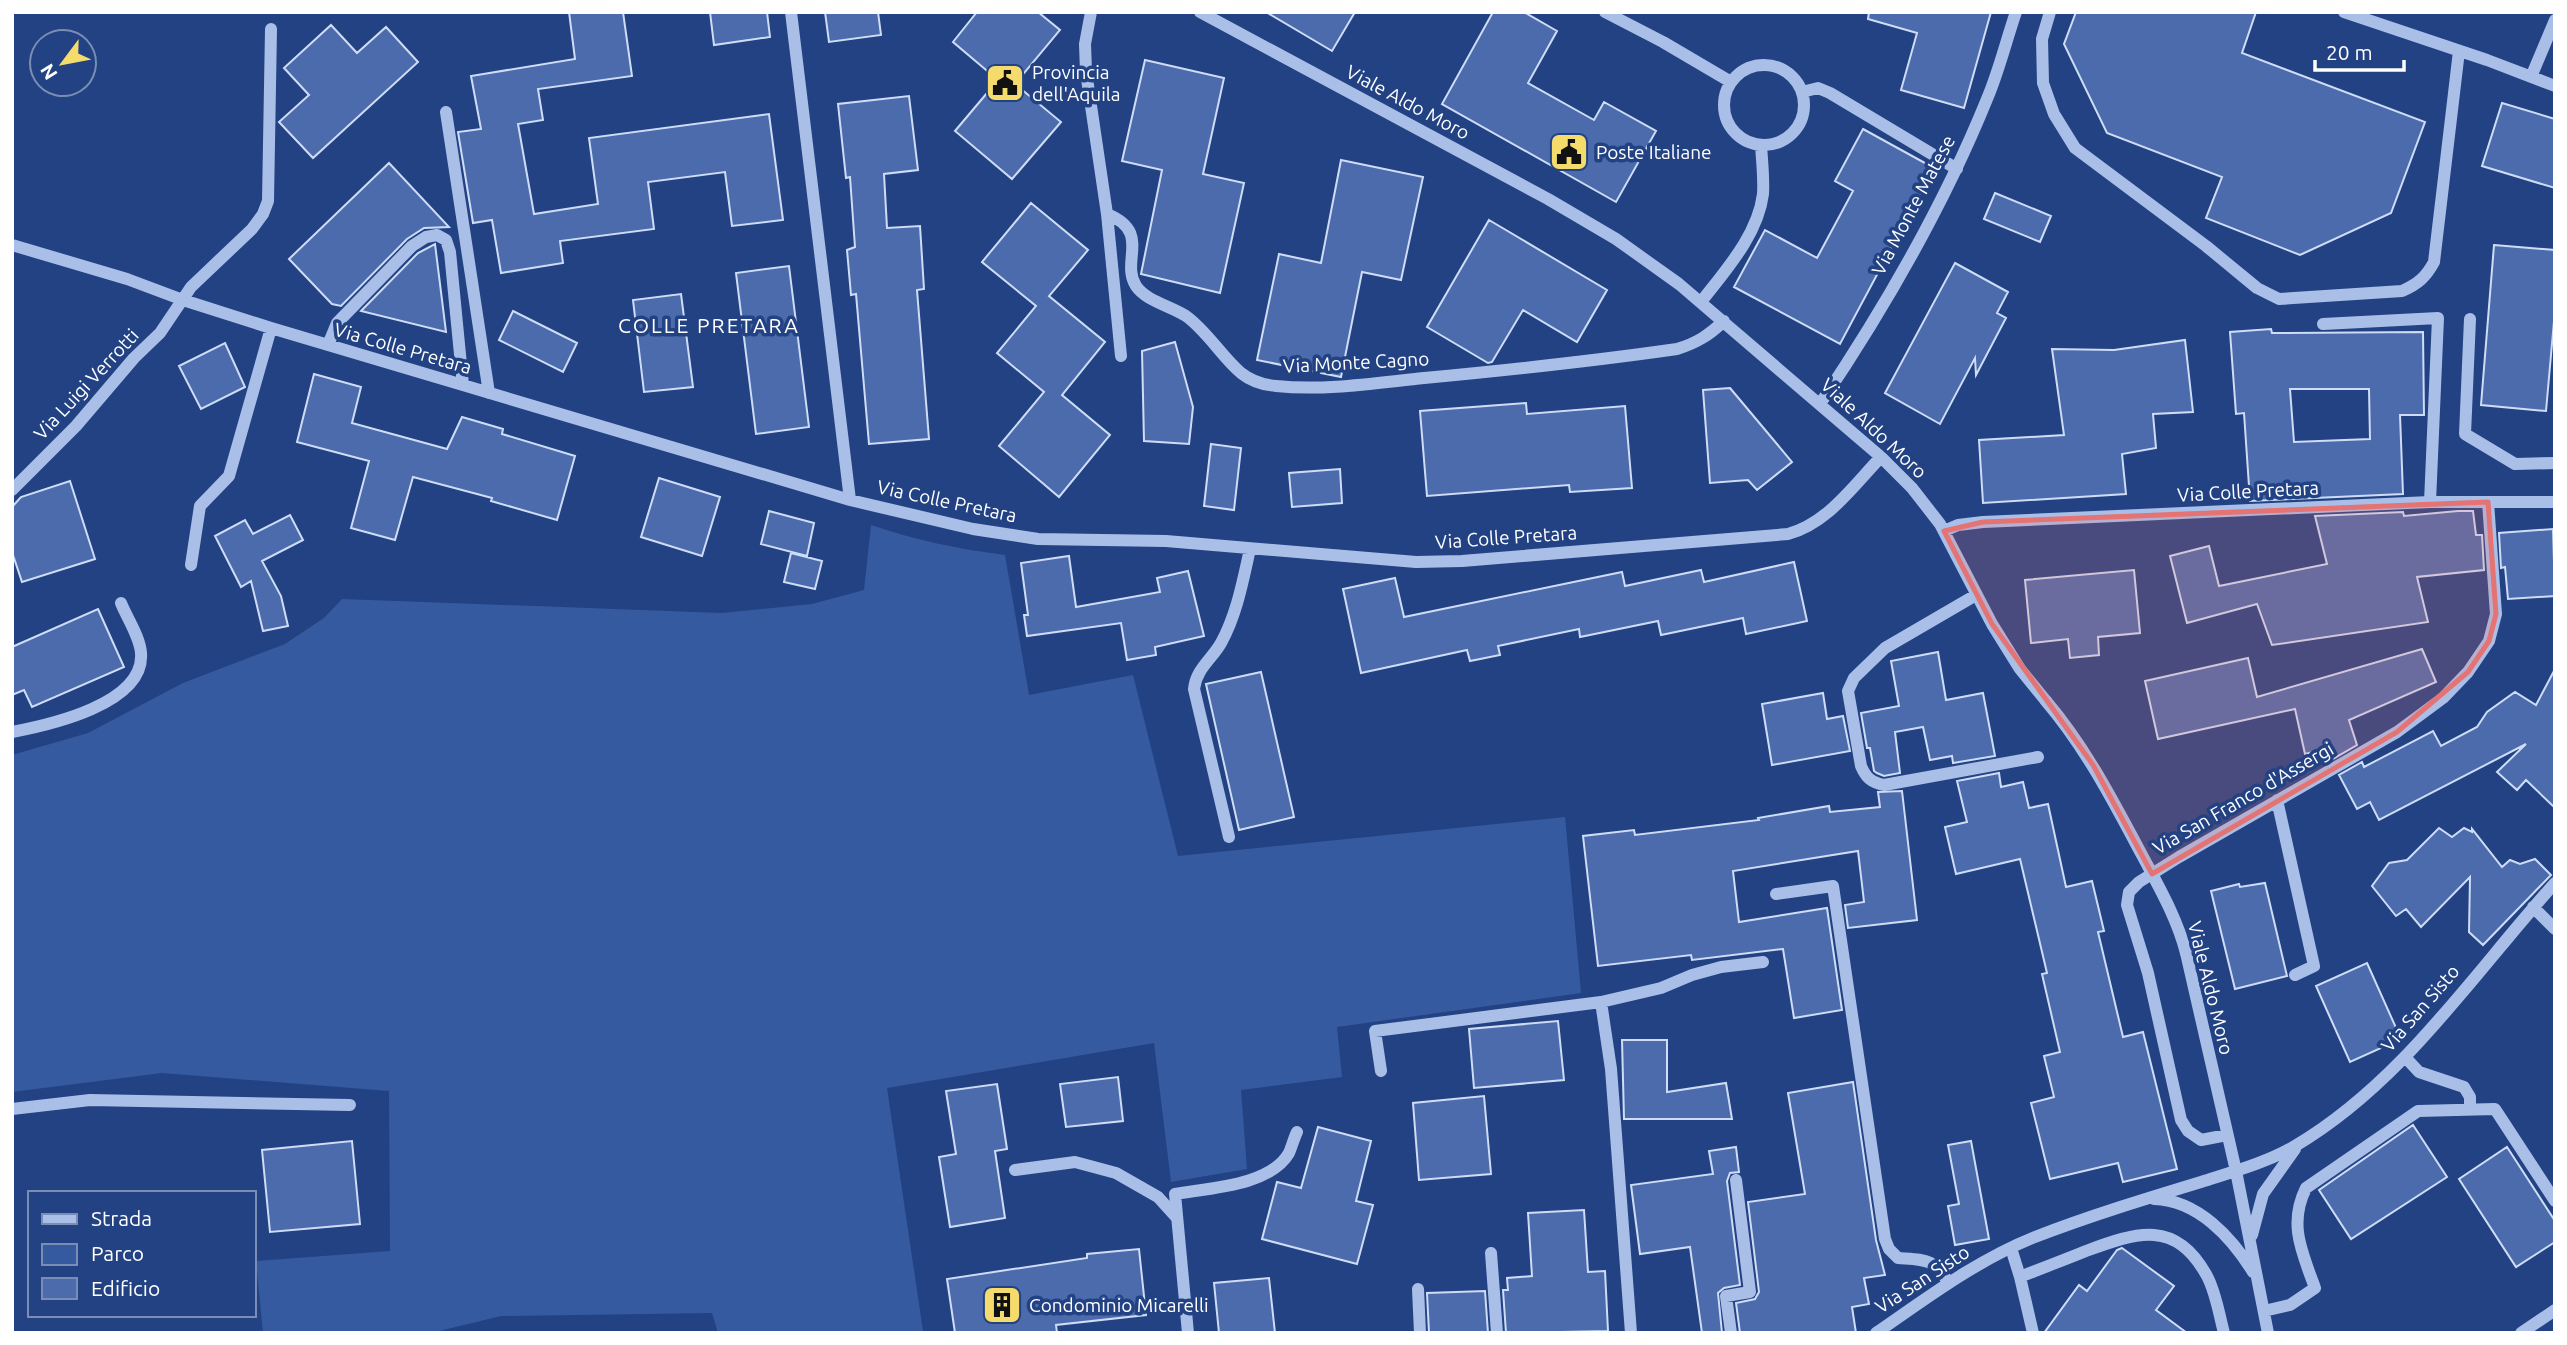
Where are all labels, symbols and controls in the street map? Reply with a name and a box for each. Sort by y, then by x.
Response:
north arrow [28,28,98,98]
scale bar [2315,28,2404,72]
text: 20 m [2326,40,2373,64]
text: N [35,60,62,84]
street label: Viale Aldo Moro [1342,60,1474,144]
place label: Provincia dell'Aquila [1032,61,1121,105]
public building icon: Provincia dell'Aquila [984,62,1026,104]
public building icon: Poste Italiane [1548,131,1590,173]
street label: Via Monte Matese [1867,131,1959,279]
place label: Poste Italiane [1596,141,1712,163]
district label: COLLE PRETARA [618,313,800,337]
street label: Via Colle Pretara [332,318,474,378]
street label: Via Luigi Verrotti [29,324,143,444]
street label: Via Monte Cagno [1282,347,1430,377]
street label: Viale Aldo Moro [1817,373,1931,483]
street label: Via Colle Pretara [875,475,1019,527]
street label: Via Colle Pretara [2176,476,2320,506]
street label: Via Colle Pretara [1434,521,1578,553]
street label: Via San Franco d'Assergi [2149,737,2337,859]
street label: Viale Aldo Moro [2184,919,2238,1057]
street label: Via San Sisto [2376,960,2464,1056]
legend [28,1191,256,1317]
text: Strada [91,1206,152,1230]
street label: Via San Sisto [1871,1240,1973,1318]
text: Parco [91,1241,144,1265]
text: Edificio [91,1276,160,1300]
building icon: Condominio Micarelli [981,1284,1023,1326]
place label: Condominio Micarelli [1029,1294,1209,1316]

